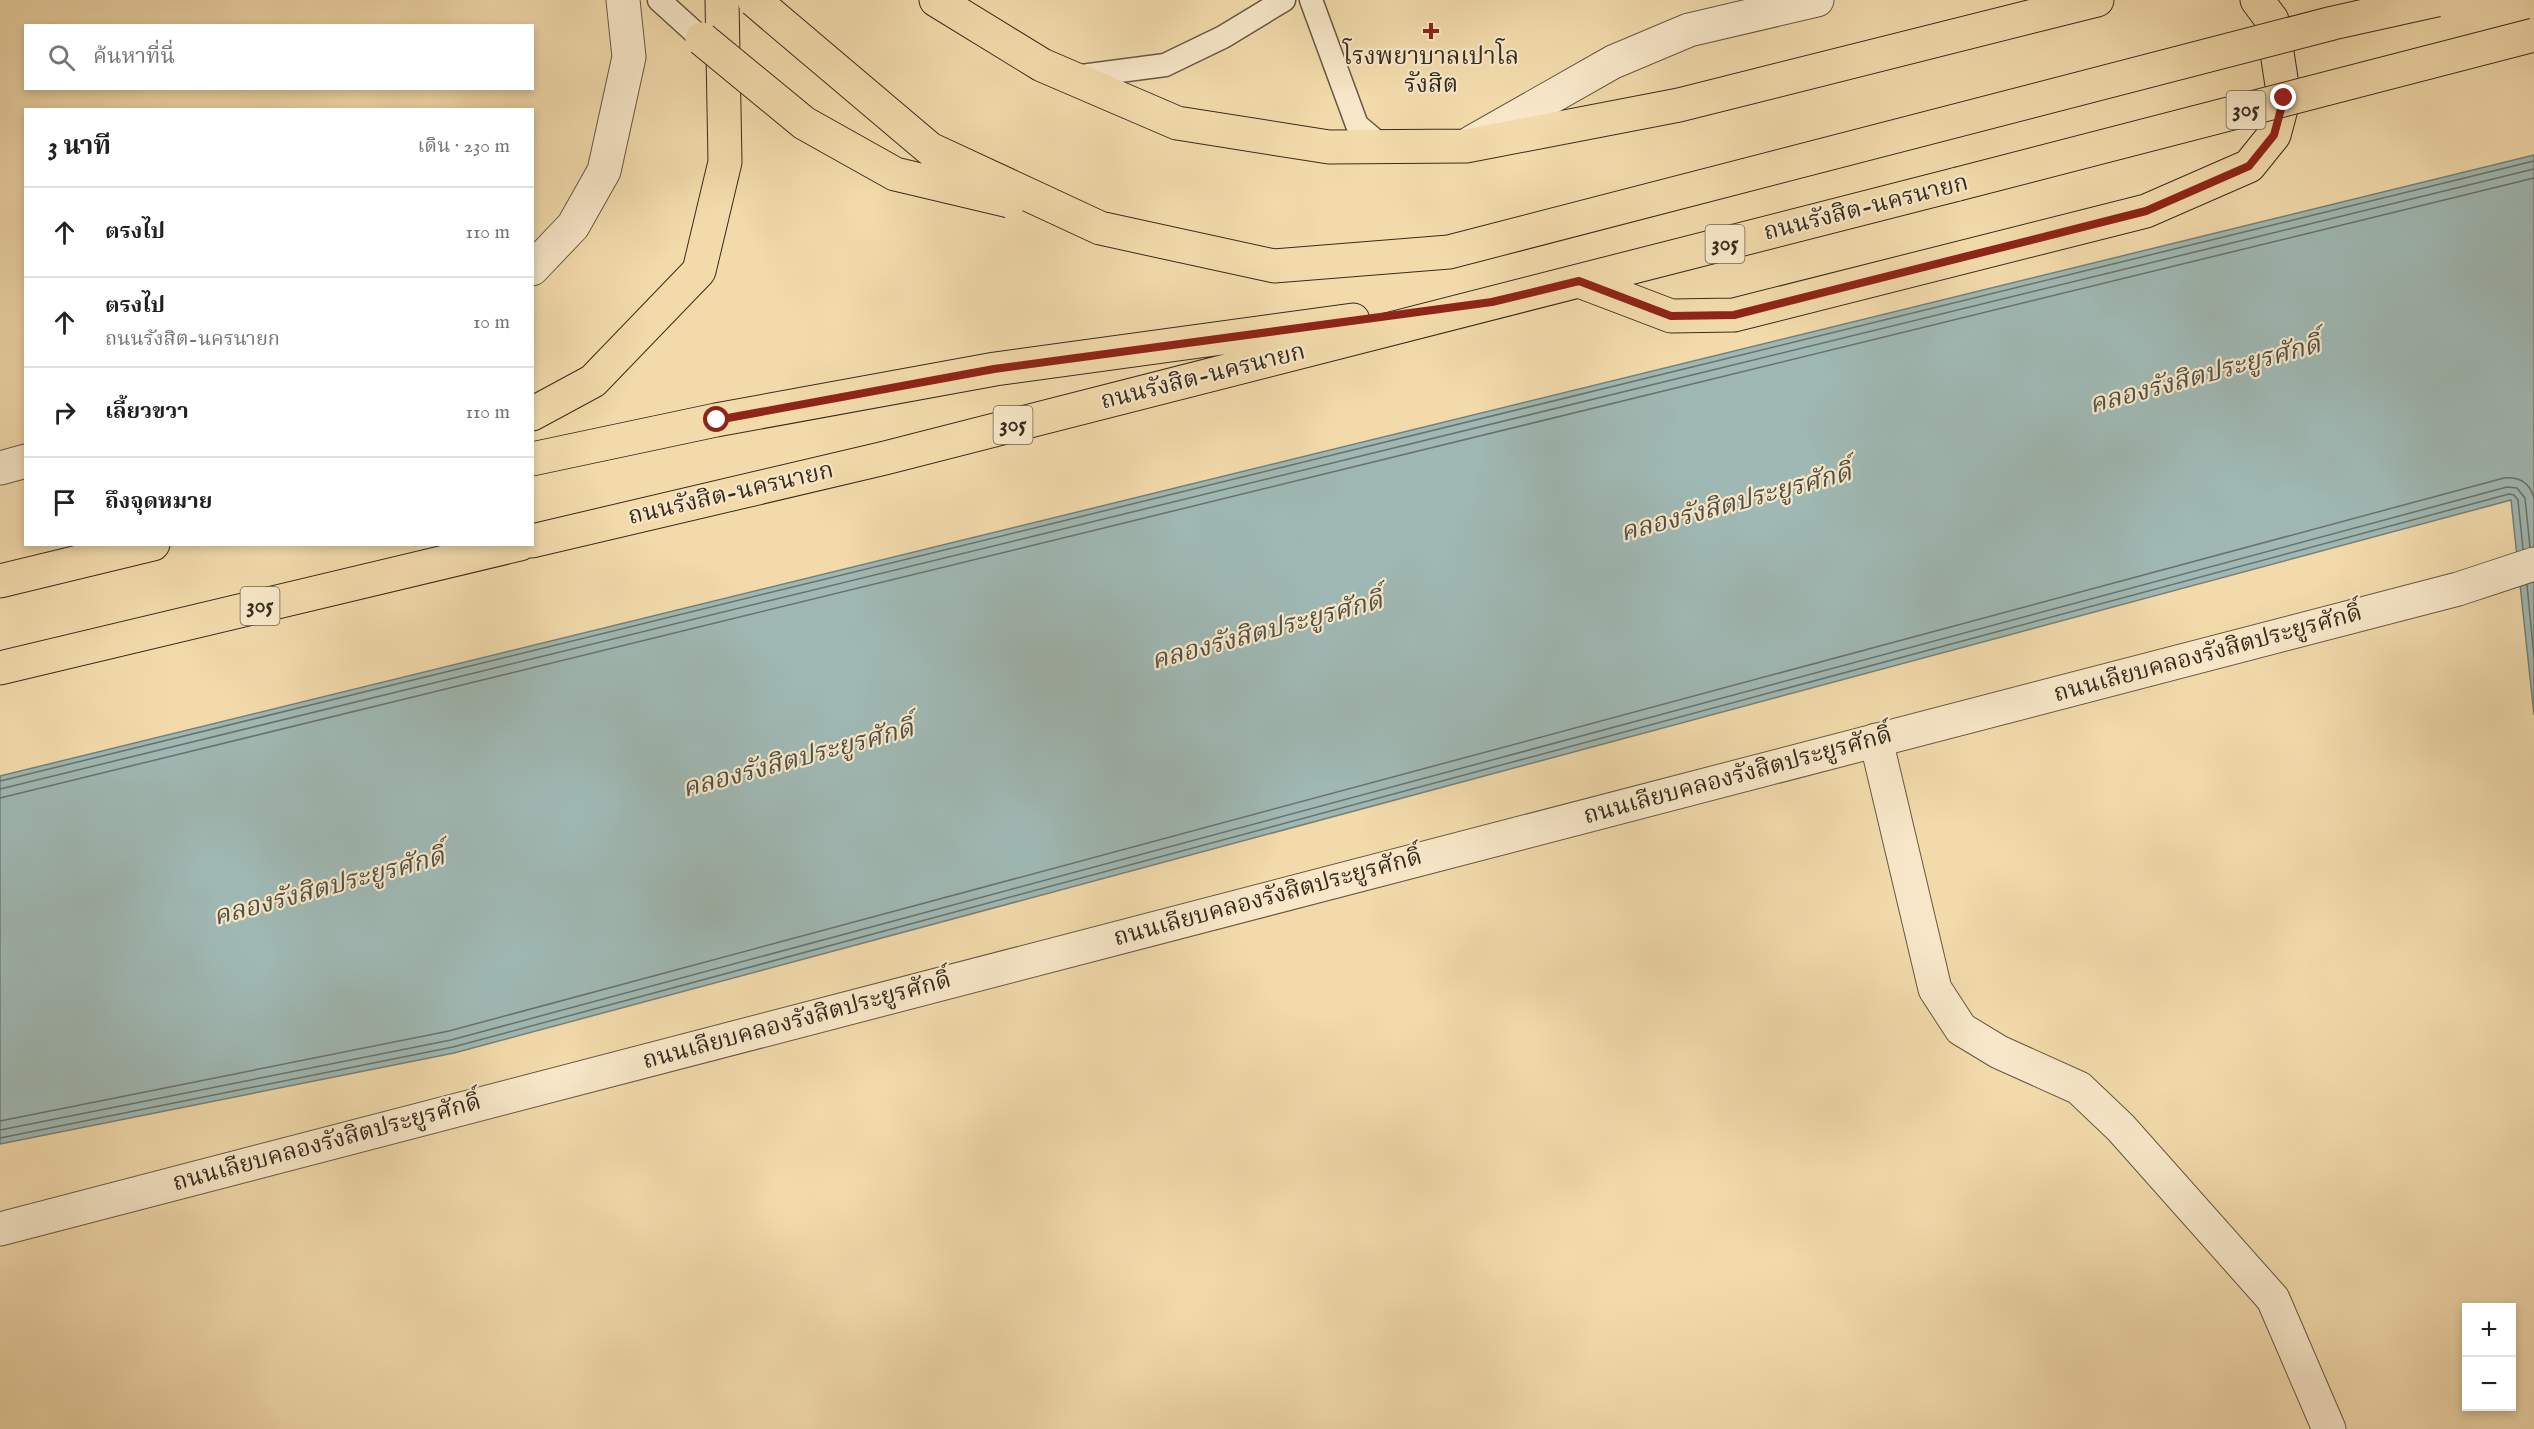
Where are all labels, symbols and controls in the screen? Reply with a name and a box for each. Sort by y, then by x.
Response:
marker: โรงพยาบาลเปาโล รังสิต [1422,22,1440,40]
search box [24,24,534,90]
place label: โรงพยาบาลเปาโล รังสิต [1342,38,1519,101]
icon: search [45,41,78,74]
text: ค้นหาที่นี่ [93,43,175,71]
route end [2270,84,2296,110]
road number: 305 [2226,91,2266,129]
text: 3 นาที [48,130,111,163]
text: เดิน · 230 m [418,134,510,159]
street label: ถนนรังสิต-นครนายก [1760,168,1972,248]
icon: ahead [48,216,81,249]
text: ตรงไป [105,218,165,246]
text: 110 m [466,220,510,245]
road number: 305 [1706,225,1744,263]
text: ตรงไป [105,292,165,320]
icon: ahead [48,306,81,339]
text: 10 m [473,310,510,335]
water label: คลองรังสิตประยูรศักดิ์ [2085,323,2332,422]
text: ถนนรังสิต-นครนายก [105,327,280,352]
street label: ถนนรังสิต-นครนายก [1097,337,1309,417]
icon: right [48,396,81,429]
text: เลี้ยวขวา [105,398,189,426]
text: 110 m [466,400,510,425]
route start [703,406,729,432]
road number: 305 [994,406,1032,444]
water label: คลองรังสิตประยูรศักดิ์ [1616,451,1863,550]
street label: ถนนรังสิต-นครนายก [625,455,837,533]
icon: arrive [48,486,81,519]
text: ถึงจุดหมาย [105,488,212,516]
water label: คลองรังสิตประยูรศักดิ์ [1147,579,1394,678]
road number: 305 [240,587,280,625]
street label: ถนนเลียบคลองรังสิตประยูรศักดิ์ [2049,594,2367,710]
water label: คลองรังสิตประยูรศักดิ์ [678,707,925,806]
street label: ถนนเลียบคลองรังสิตประยูรศักดิ์ [1579,716,1897,832]
water label: คลองรังสิตประยูรศักดิ์ [209,835,456,934]
street label: ถนนเลียบคลองรังสิตประยูรศักดิ์ [1109,838,1427,954]
street label: ถนนเลียบคลองรังสิตประยูรศักดิ์ [638,961,956,1077]
street label: ถนนเลียบคลองรังสิตประยูรศักดิ์ [168,1083,486,1199]
map controls [2462,1303,2516,1411]
button: + [2462,1303,2516,1357]
button: − [2462,1357,2516,1411]

